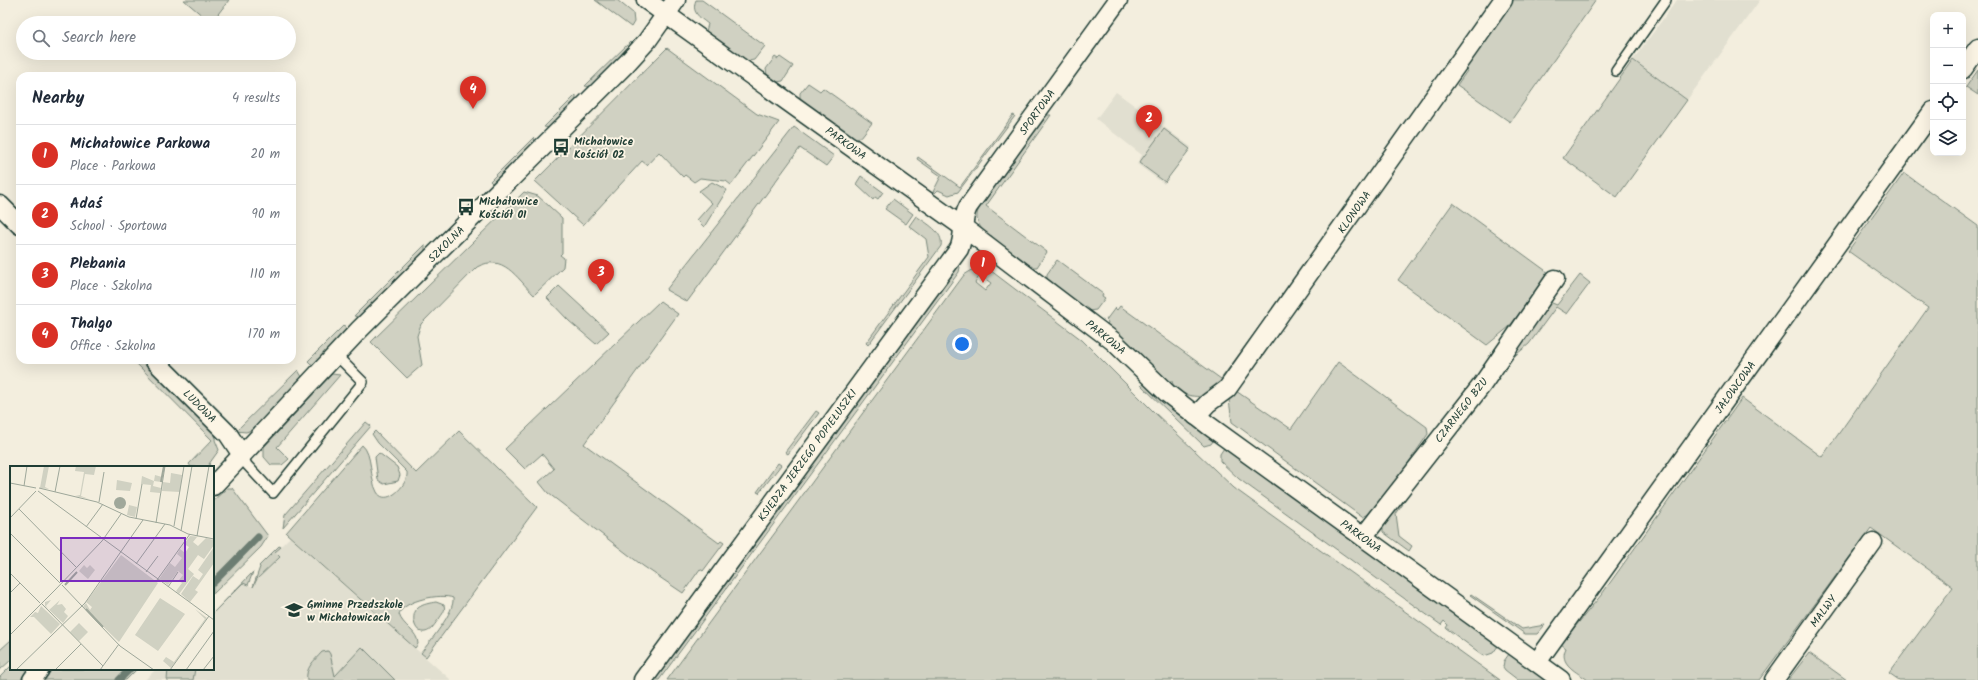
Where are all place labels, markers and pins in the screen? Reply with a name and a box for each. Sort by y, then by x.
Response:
pin: 4 [460,76,486,109]
pin: 2 [1136,105,1162,138]
place label: Michałowice Kościół 02 [574,133,634,164]
bus stop icon: Michałowice Kościół 02 [551,137,571,157]
place label: Michałowice Kościół 01 [479,193,539,224]
bus stop icon: Michałowice Kościół 01 [456,197,476,217]
pin: 1 [970,250,996,283]
pin: 3 [588,259,614,292]
place label: Gminne Przedszkole w Michałowicach [307,596,404,627]
school or university icon: Gminne Przedszkole w Michałowicach [284,600,304,620]

